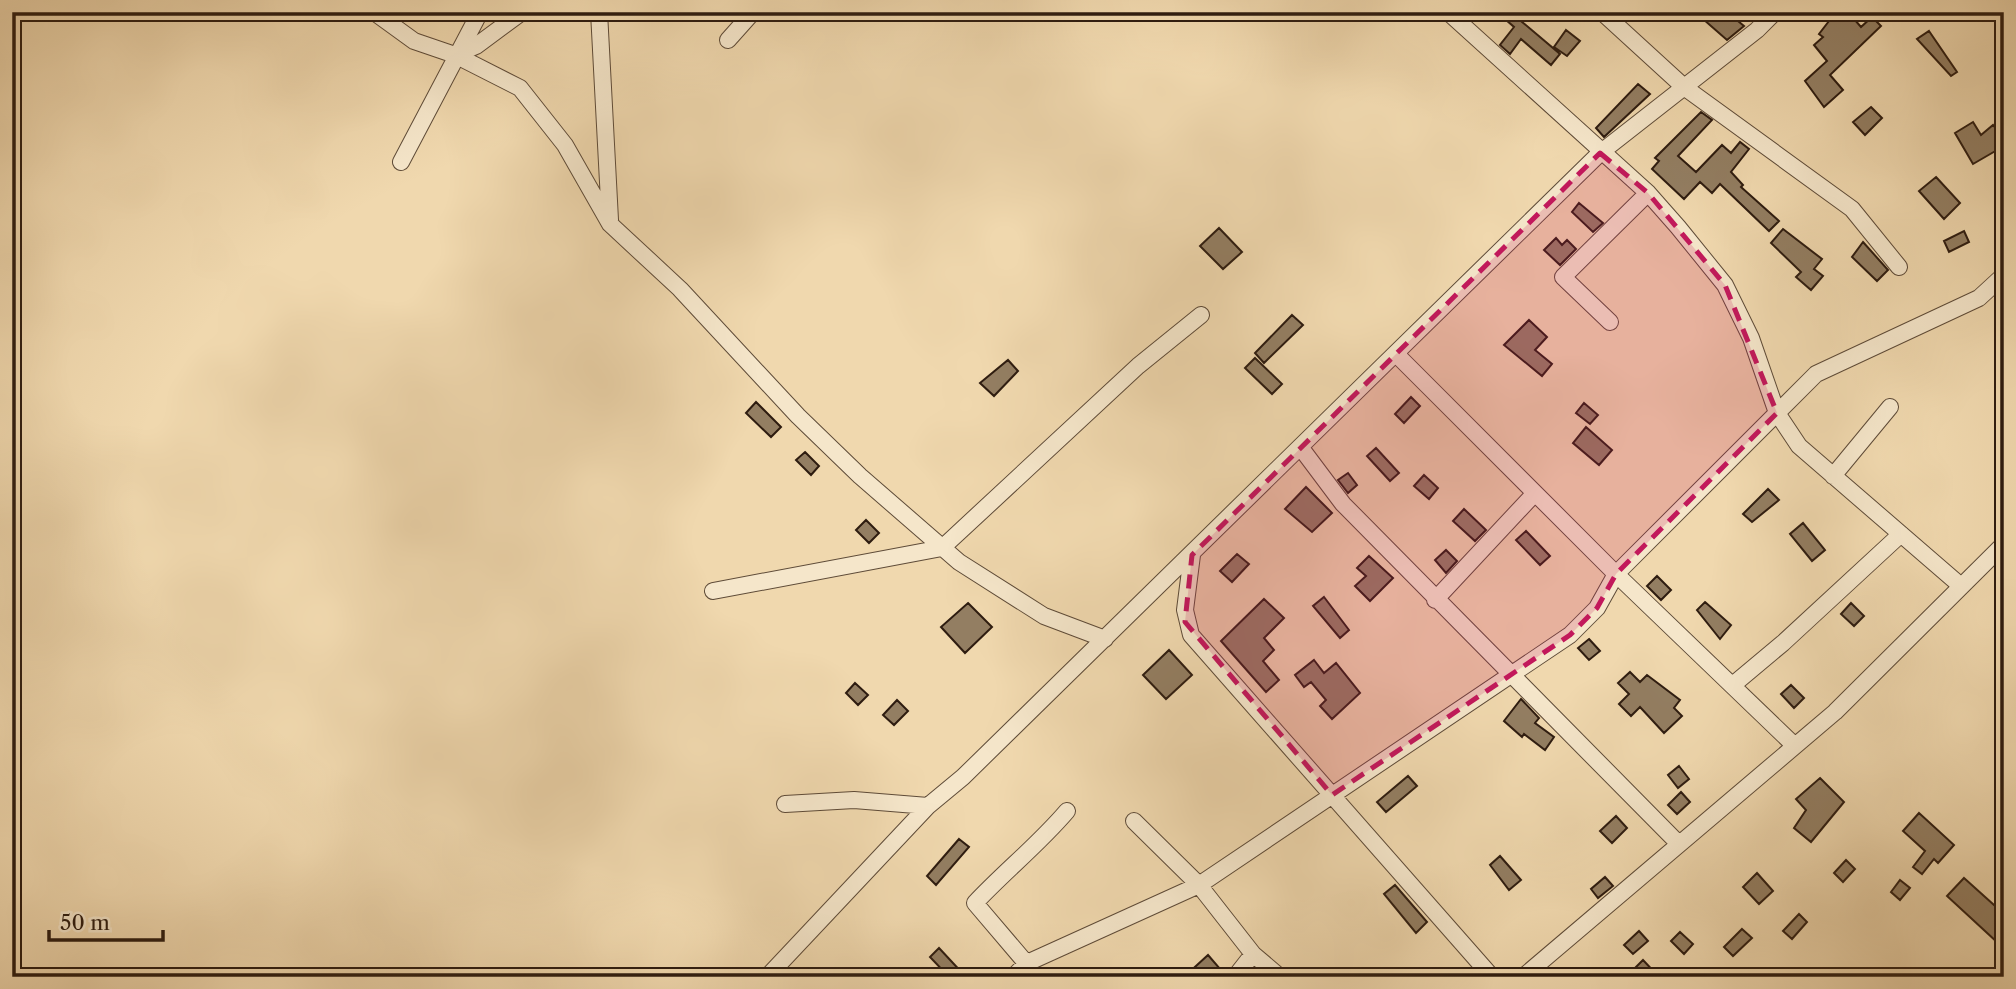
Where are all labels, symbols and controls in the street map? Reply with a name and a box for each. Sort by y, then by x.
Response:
scale bar [49,898,163,942]
text: 50 m [60,910,110,935]

